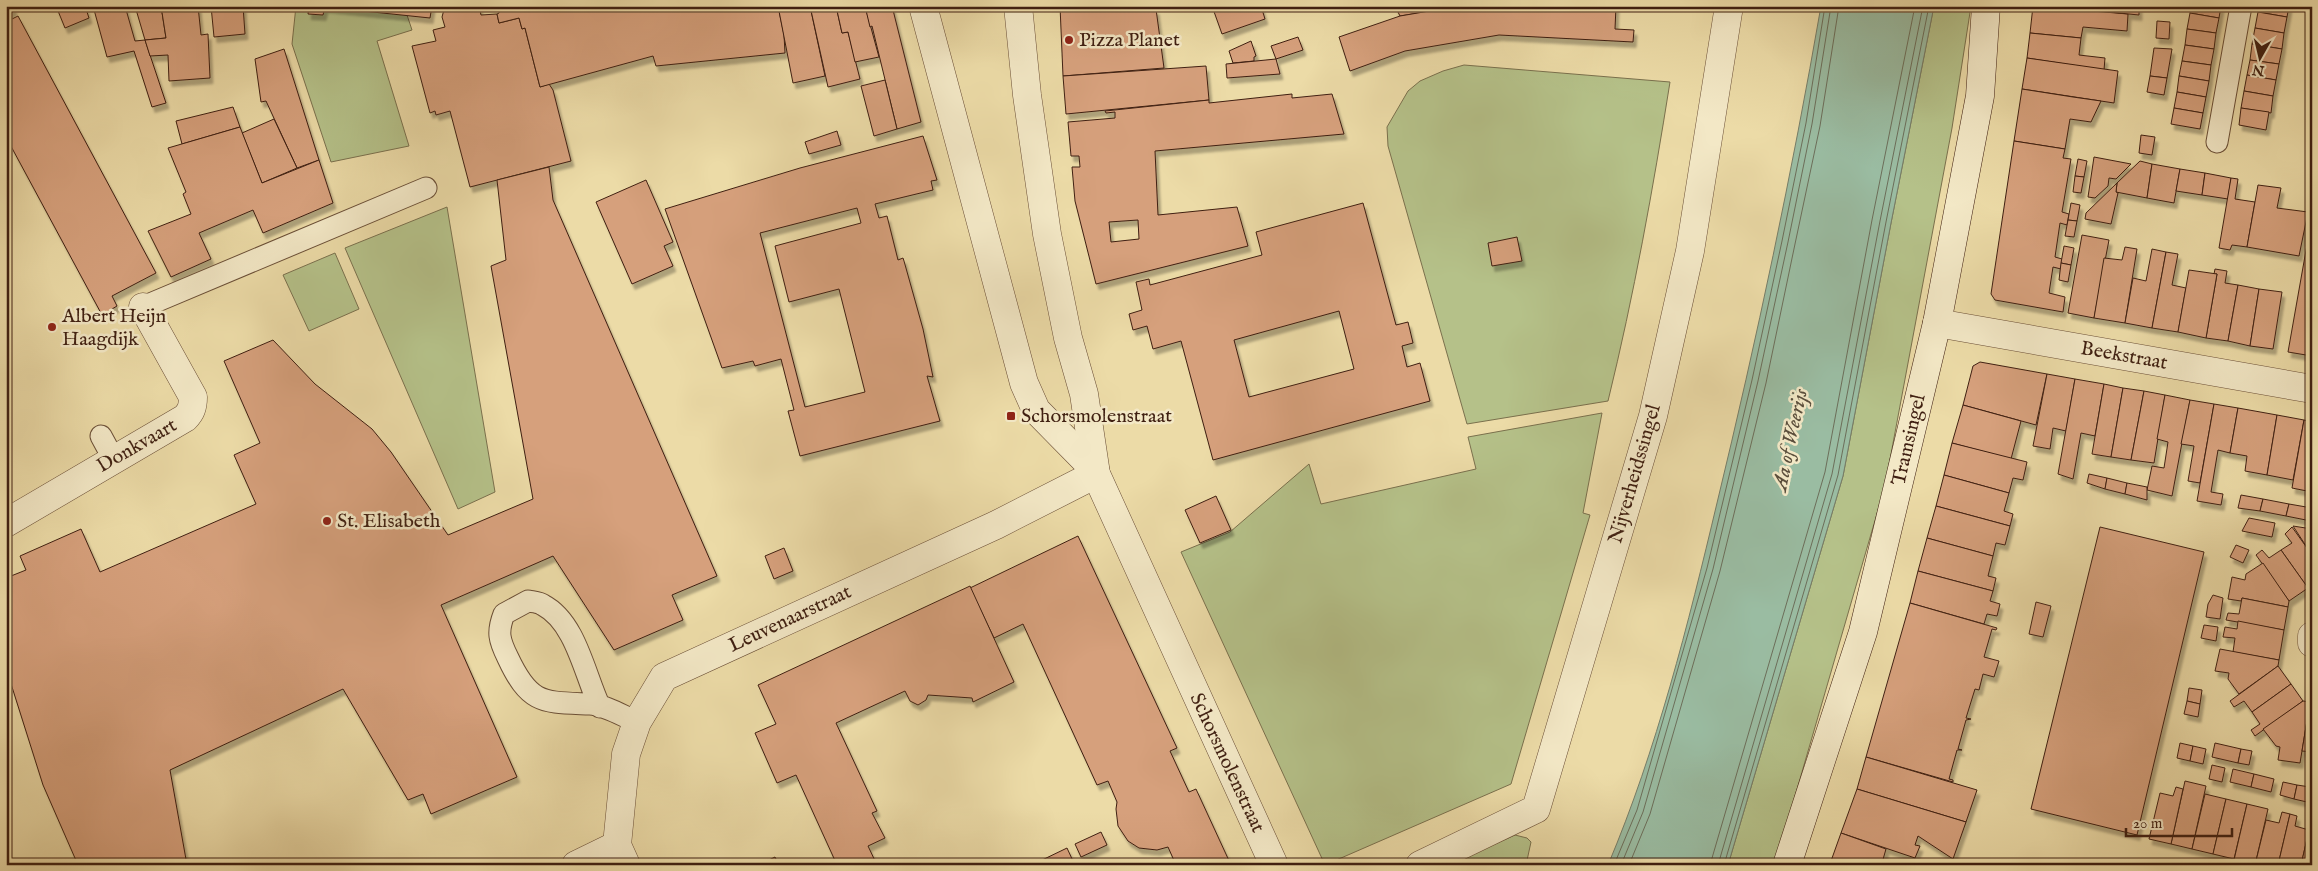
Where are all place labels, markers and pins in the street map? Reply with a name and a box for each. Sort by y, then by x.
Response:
place label: Pizza Planet [1079,28,1180,53]
marker: Pizza Planet [1063,34,1075,46]
place label: Albert Heijn Haagdijk [61,304,167,352]
marker: Albert Heijn Haagdijk [46,321,58,333]
place label: Schorsmolenstraat [1021,404,1172,429]
marker: Schorsmolenstraat [1005,410,1017,422]
place label: St. Elisabeth [337,509,441,534]
marker: St. Elisabeth [321,515,333,527]

